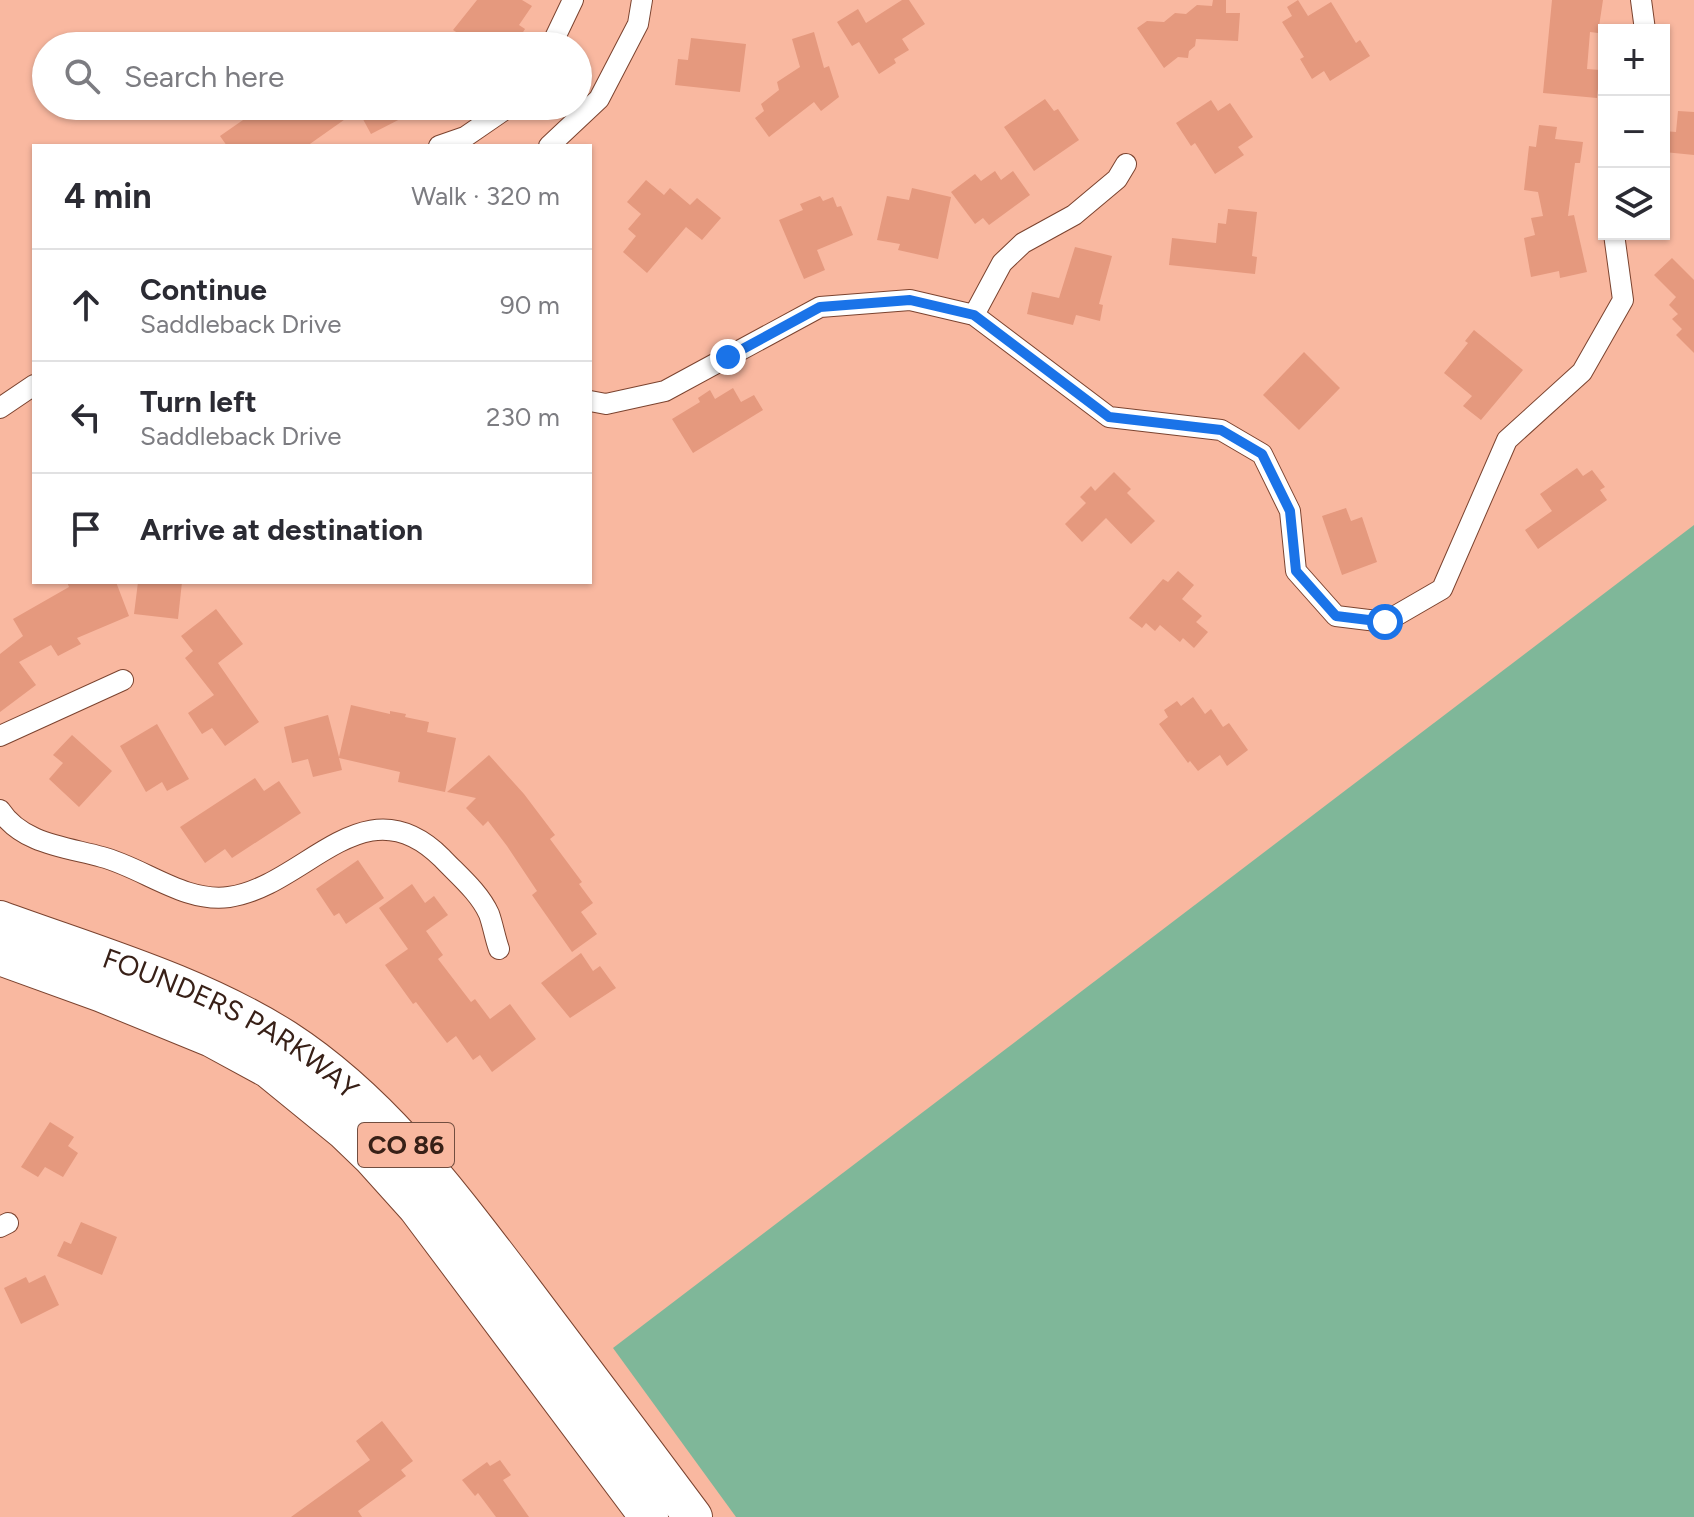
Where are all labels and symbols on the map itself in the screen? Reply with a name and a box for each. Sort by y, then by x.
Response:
route end [710,339,746,375]
route start [1367,604,1403,640]
street label: FOUNDERS PARKWAY [98,941,366,1106]
road number: CO 86 [358,1123,454,1167]

